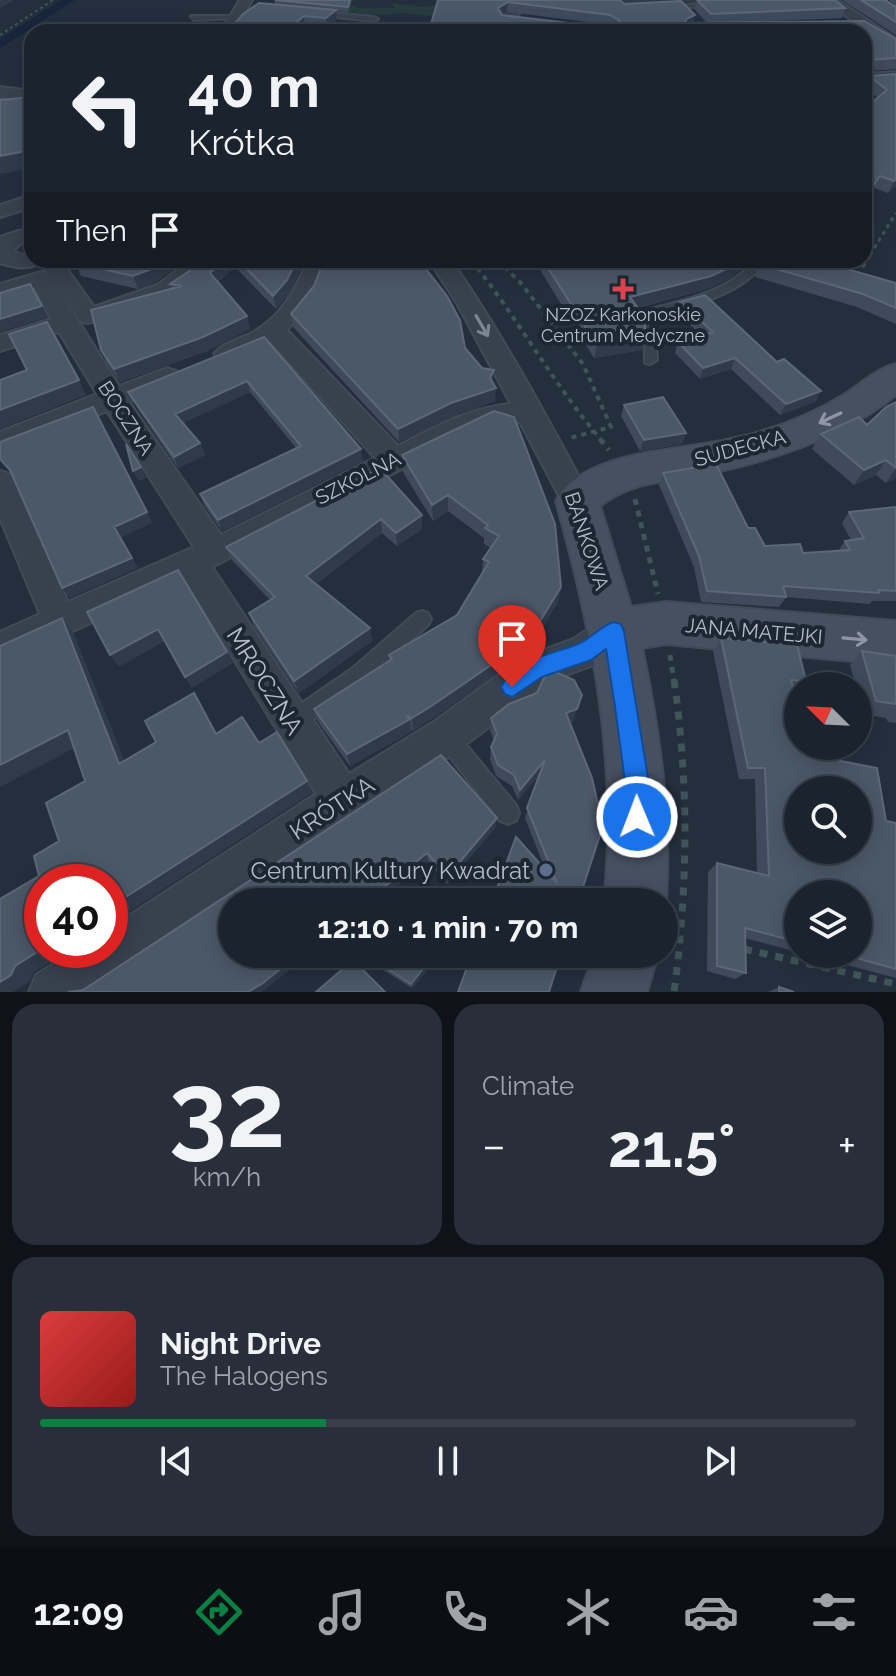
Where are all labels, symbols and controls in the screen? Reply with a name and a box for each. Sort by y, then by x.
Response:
text: 40 m [188,54,320,120]
icon: left [56,56,160,160]
text: Krótka [188,121,295,163]
icon: arrive [143,208,187,252]
text: Then [56,213,127,248]
marker: NZOZ Karkonoskie Centrum Medyczne [612,278,634,300]
place label: NZOZ Karkonoskie Centrum Medyczne [541,304,705,346]
one-way arrow [474,314,490,337]
street label: BOCZNA [93,376,159,460]
one-way arrow [819,411,843,426]
street label: SUDECKA [692,424,789,472]
street label: SZKOLNA [311,446,405,510]
street label: BANKOWA [560,489,614,594]
pin [478,605,546,687]
street label: JANA MATEJKI [684,613,824,649]
icon: arrive [490,617,534,661]
street label: MROCZNA [221,622,309,740]
one-way arrow [841,632,868,647]
north arrow [784,672,872,760]
map controls [784,672,872,968]
street label: KRÓTKA [284,770,380,846]
position arrow [595,775,679,859]
button: search [784,776,872,864]
place label: Centrum Kultury Kwadrat [251,856,530,885]
marker: Centrum Kultury Kwadrat [537,861,555,879]
speed limit sign: 40 [24,864,128,968]
button: layers [784,880,872,968]
text: 12:10 · 1 min · 70 m [318,910,578,945]
text: 32 [169,1049,285,1171]
text: Climate [482,1071,574,1101]
text: 21.5° [608,1111,735,1181]
text: − [482,1120,506,1171]
text: + [838,1120,856,1171]
text: km/h [193,1162,261,1192]
text: Night Drive [160,1326,321,1361]
text: The Halogens [160,1361,328,1391]
icon: previous [154,1439,198,1483]
icon: pause [426,1439,470,1483]
icon: next [698,1439,742,1483]
icon: directions [191,1584,247,1640]
icon: music [314,1584,370,1640]
icon: phone [437,1584,493,1640]
icon: climate [560,1584,616,1640]
icon: car [683,1584,739,1640]
icon: filters [806,1584,862,1640]
text: 12:09 [34,1591,124,1633]

